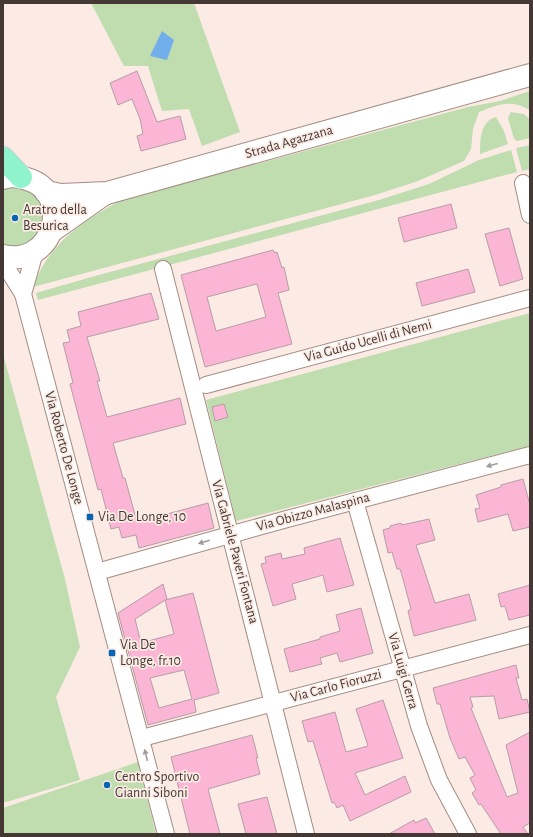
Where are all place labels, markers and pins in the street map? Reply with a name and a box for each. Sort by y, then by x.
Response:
place label: Aratro della Besurica [23,203,88,233]
marker: Aratro della Besurica [10,213,20,223]
place label: Via De Longe, 10 [98,510,186,524]
marker: Via De Longe, 10 [85,512,95,522]
place label: Via De Longe, fr.10 [120,638,181,668]
marker: Via De Longe, fr.10 [107,648,117,658]
place label: Centro Sportivo Gianni Siboni [115,770,199,800]
marker: Centro Sportivo Gianni Siboni [102,780,112,790]

